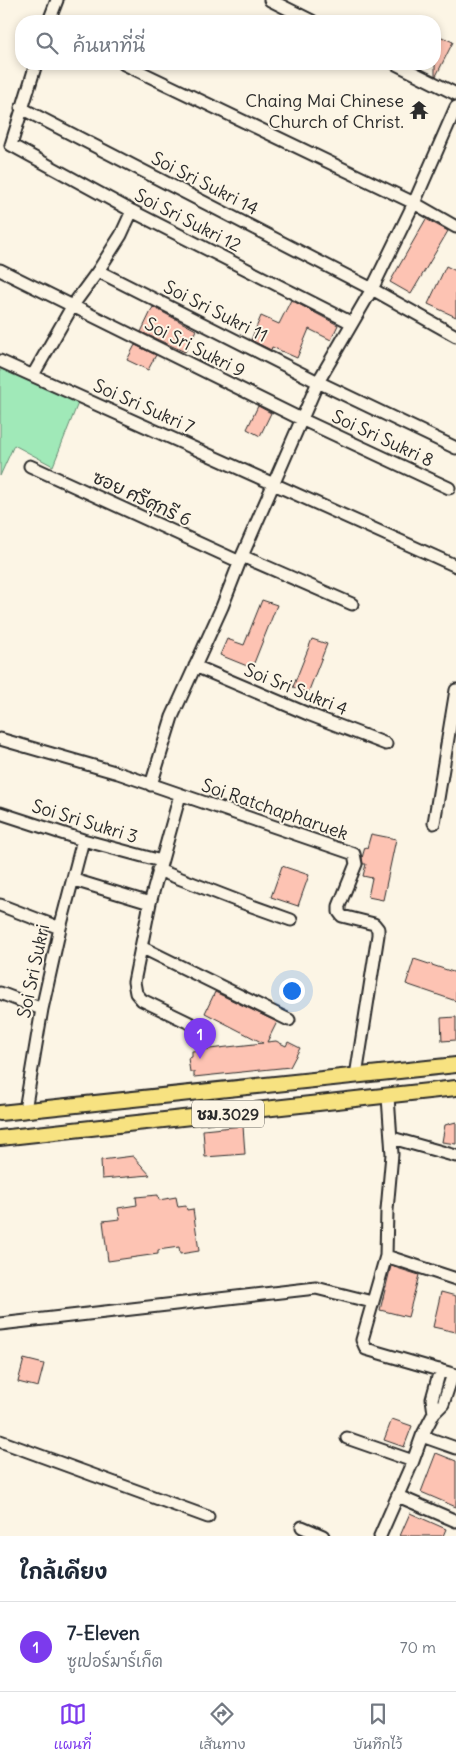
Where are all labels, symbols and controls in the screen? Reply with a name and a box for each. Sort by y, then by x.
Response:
search box [15,15,441,70]
icon: search [33,29,61,57]
text: ค้นหาที่นี่ [73,33,145,57]
place label: Chaing Mai Chinese Church of Christ. [245,89,404,133]
temple icon: Chaing Mai Chinese Church of Christ. [408,99,430,121]
street label: Soi Sri Sukri 14 [148,146,262,220]
street label: Soi Sri Sukri 12 [131,183,245,257]
street label: Soi Sri Sukri 11 [160,275,272,347]
street label: Soi Sri Sukri 9 [141,312,249,382]
street label: Soi Sri Sukri 7 [90,373,198,439]
street label: Soi Sri Sukri 8 [328,404,438,472]
street label: ซอย ศรีศุกรี 6 [88,465,195,534]
street label: Soi Sri Sukri 4 [241,658,351,720]
street label: Soi Ratchapharuek [199,773,351,845]
street label: Soi Sri Sukri 3 [29,794,141,848]
street label: Soi Sri Sukri [12,922,54,1020]
your location [279,978,305,1004]
pin: 1 [184,1018,216,1059]
road number: ชม.3029 [192,1100,264,1128]
text: ใกล้เคียง [20,1558,107,1585]
text: 7-Eleven [67,1621,140,1645]
text: 1 [33,1637,39,1657]
text: 70 m [400,1637,436,1657]
text: ซูเปอร์มาร์เก็ต [67,1651,163,1671]
tab: แผนที่ [54,1700,92,1754]
tab: เส้นทาง [199,1700,245,1754]
tab: บันทึกไว้ [353,1700,402,1754]

